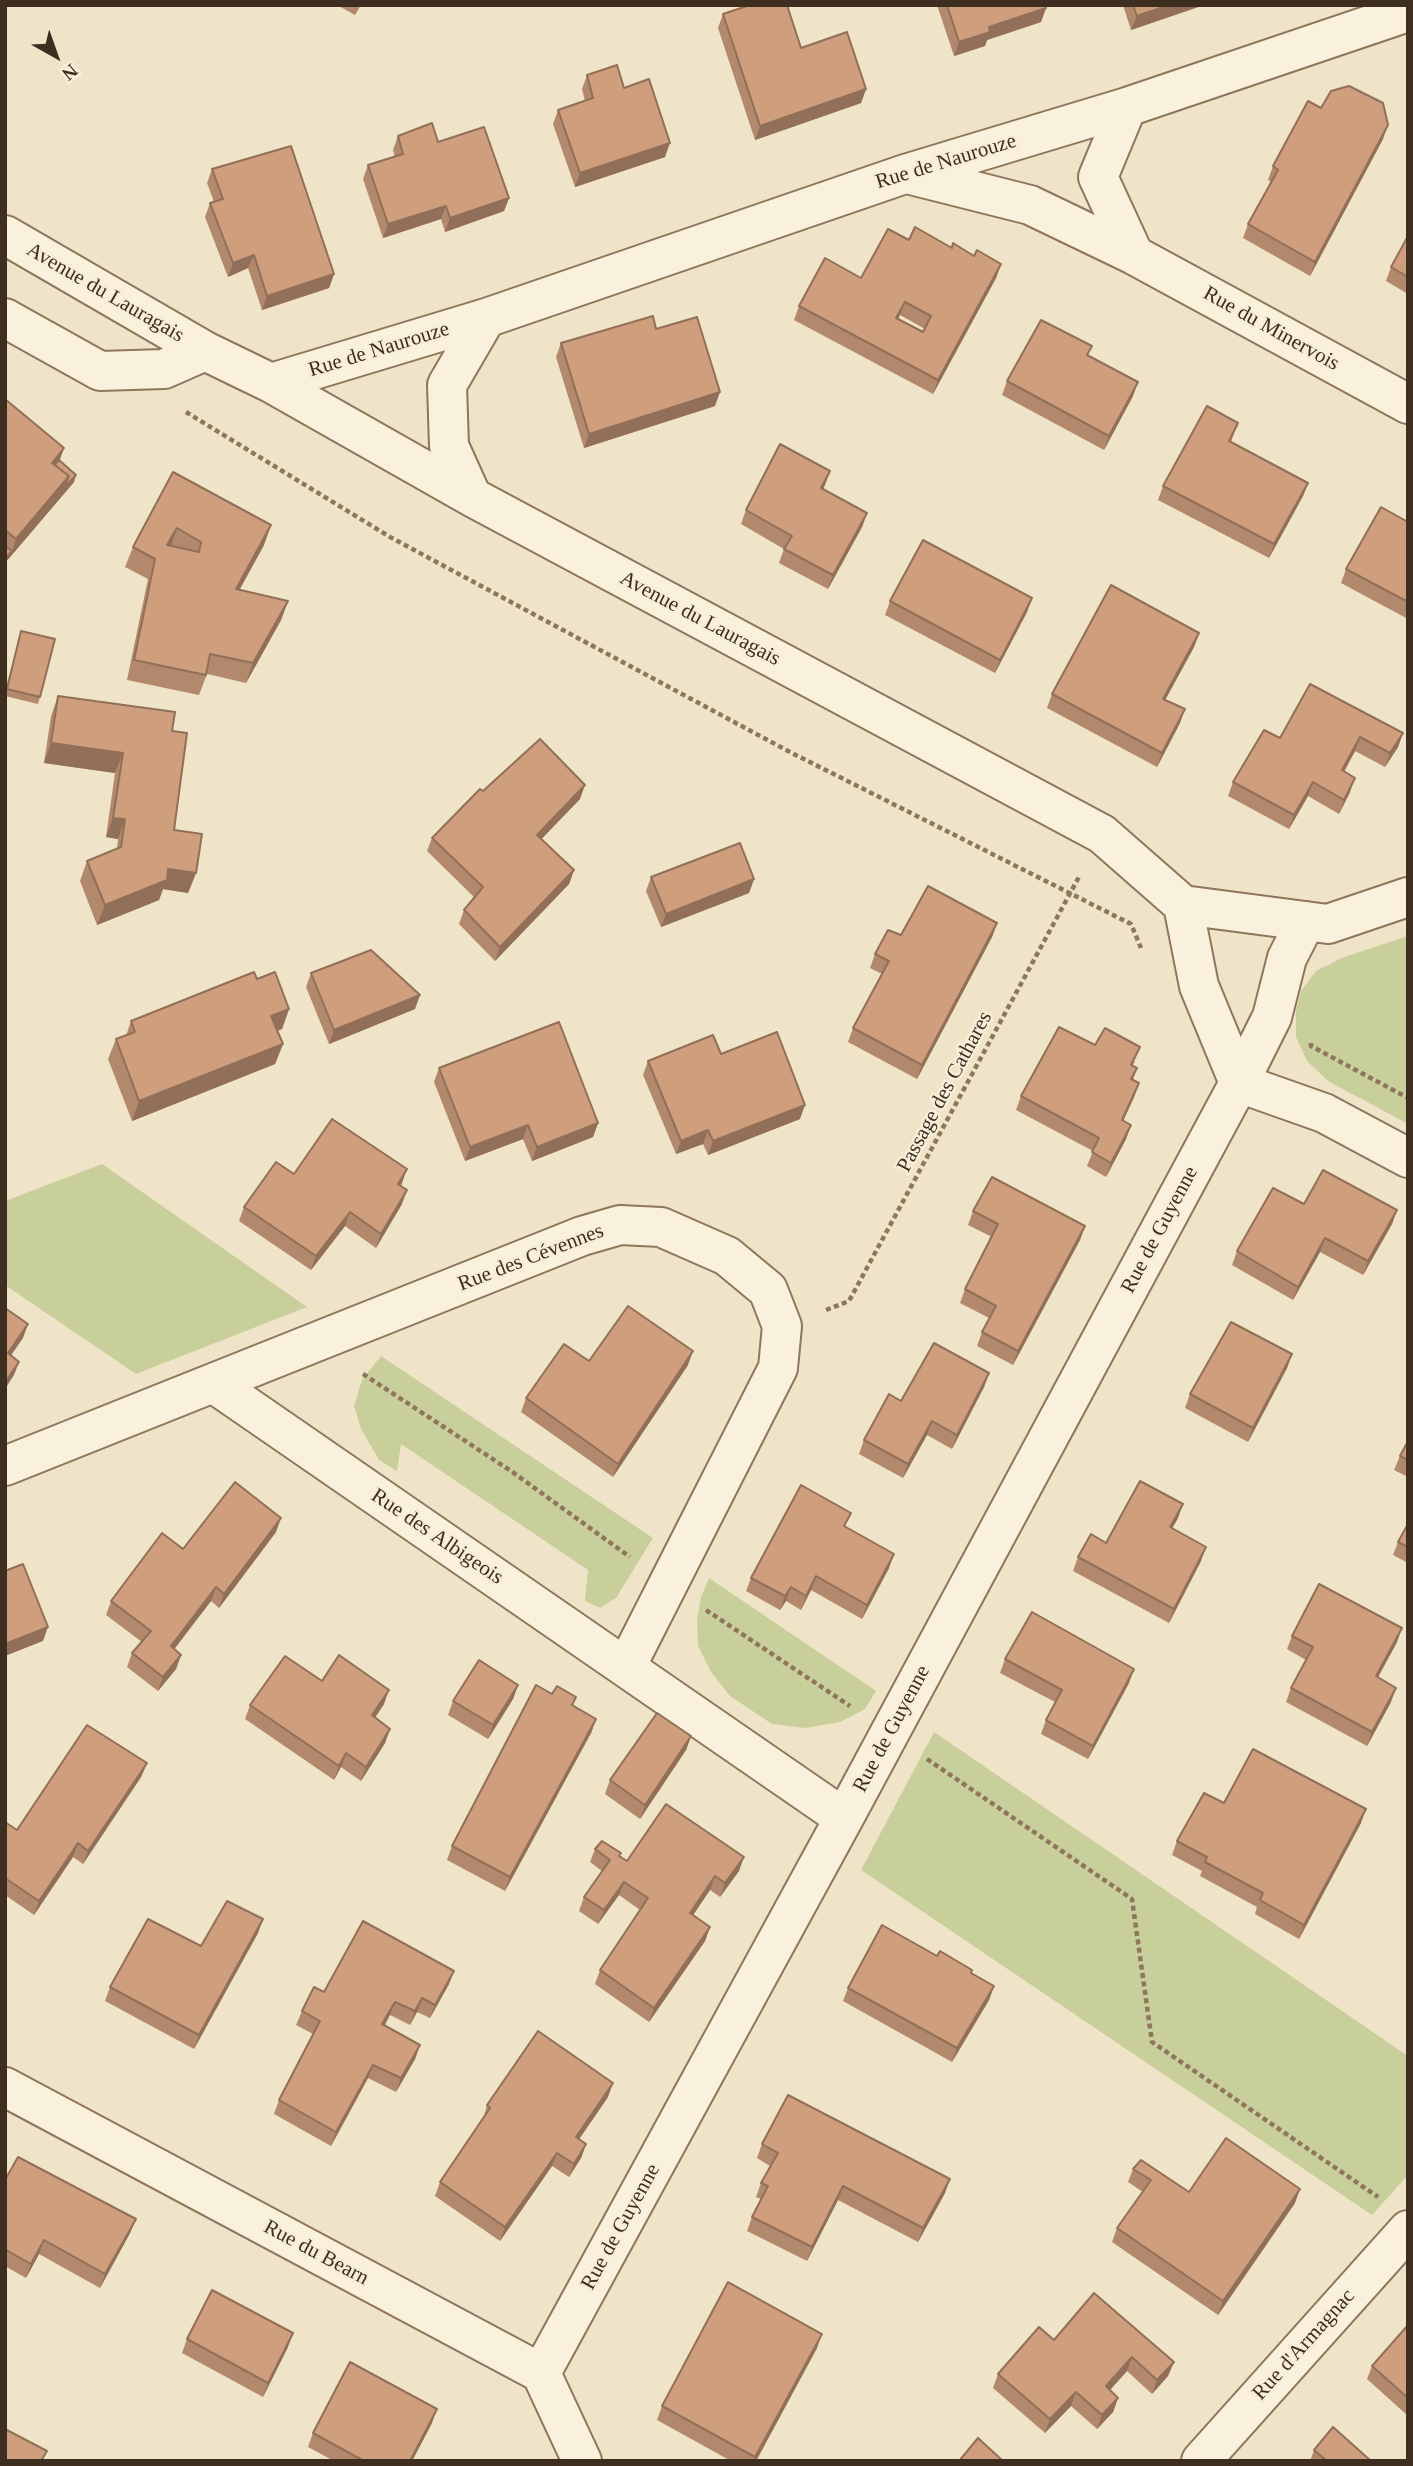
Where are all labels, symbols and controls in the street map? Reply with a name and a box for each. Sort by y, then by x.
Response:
north arrow [21,21,91,91]
text: N [58,60,82,85]
street label: Rue de Naurouze [873,129,1019,195]
street label: Avenue du Lauragais [22,238,188,348]
street label: Rue du Minervois [1199,281,1343,377]
street label: Rue de Naurouze [306,317,452,383]
street label: Avenue du Lauragais [615,566,785,672]
street label: Passage des Cathares [892,1007,998,1177]
street label: Rue de Guyenne [1116,1162,1204,1298]
street label: Rue des Cévennes [455,1219,607,1297]
street label: Rue des Albigeois [366,1484,508,1590]
street label: Rue de Guyenne [848,1661,936,1797]
street label: Rue de Guyenne [576,2160,666,2294]
street label: Rue du Bearn [259,2215,373,2291]
street label: Rue d'Armagnac [1248,2284,1360,2406]

